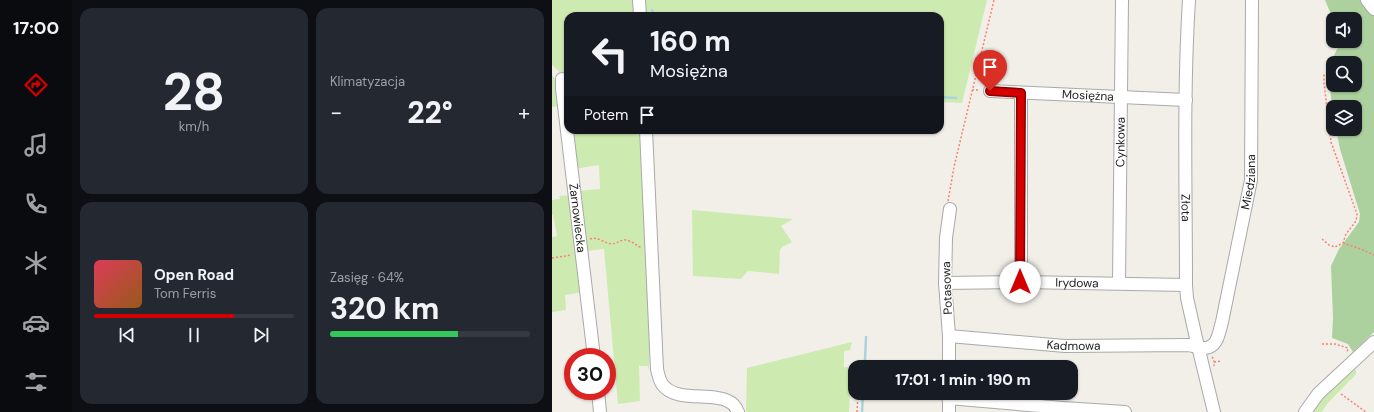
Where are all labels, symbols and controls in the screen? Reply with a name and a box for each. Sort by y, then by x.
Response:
map controls [1326,12,1362,136]
button: sound [1326,12,1362,48]
text: 17:00 [13,16,59,40]
text: 160 m [650,23,731,60]
icon: left [584,28,636,80]
pin [973,50,1007,91]
icon: arrive [979,56,1001,78]
button: search [1326,56,1362,92]
text: 28 [163,58,225,126]
text: Mosiężna [650,59,728,83]
icon: directions [22,71,50,99]
text: Klimatyzacja [330,73,405,90]
street label: Mosiężna [1062,86,1114,105]
text: 22° [407,93,453,132]
text: − [330,98,342,127]
text: + [518,98,530,127]
button: layers [1326,100,1362,136]
icon: arrive [636,104,658,126]
text: Potem [584,105,628,125]
street label: Cynkowa [1112,117,1129,167]
text: km/h [179,118,209,135]
icon: music [22,131,50,159]
street label: Miedziana [1237,154,1259,211]
street label: Żarnowiecka [565,183,589,254]
icon: phone [22,190,50,218]
street label: Złota [1177,194,1194,222]
icon: climate [22,249,50,277]
street label: Potasowa [938,261,956,315]
position arrow [999,261,1041,303]
text: Open Road [154,265,234,285]
text: Zasięg · 64% [330,269,404,286]
street label: Irydowa [1055,275,1099,291]
text: Tom Ferris [154,285,216,302]
text: 320 km [330,289,439,328]
icon: car [22,309,50,337]
icon: previous [116,324,138,346]
icon: pause [183,324,205,346]
icon: next [250,324,272,346]
street label: Kadmowa [1046,336,1101,354]
speed limit sign: 30 [564,348,616,400]
icon: filters [22,368,50,396]
text: 17:01 · 1 min · 190 m [895,370,1031,390]

